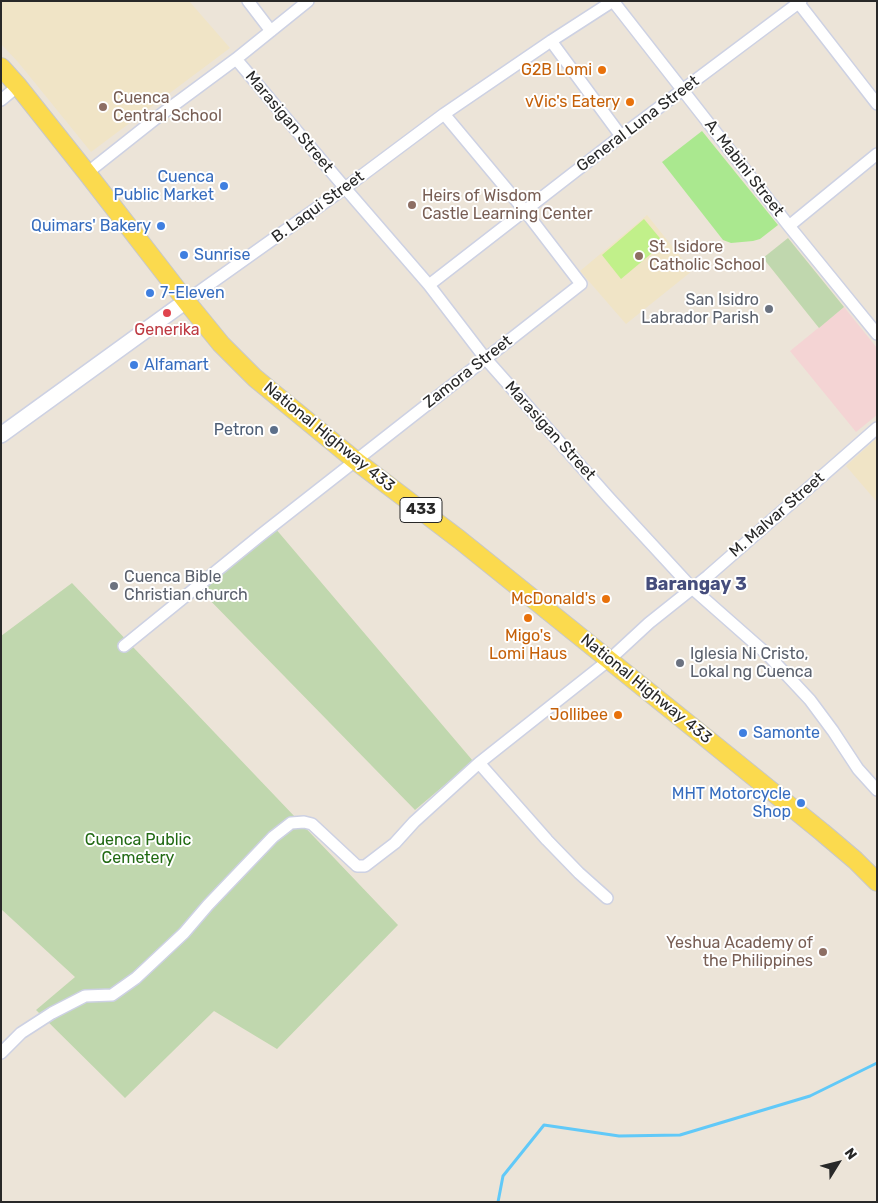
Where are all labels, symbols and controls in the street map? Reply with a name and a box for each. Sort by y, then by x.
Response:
place label: G2B Lomi [521,60,592,80]
marker: G2B Lomi [596,64,608,76]
street label: Marasigan Street [241,67,337,177]
street label: General Luna Street [573,72,703,176]
place label: Cuenca Central School [113,88,222,126]
place label: vVic's Eatery [525,92,620,112]
marker: vVic's Eatery [624,96,636,108]
marker: Cuenca Central School [97,101,109,113]
street label: A. Mabini Street [700,116,788,220]
place label: Cuenca Public Market [113,167,214,205]
street label: B. Laqui Street [268,167,368,247]
marker: Cuenca Public Market [218,180,230,192]
place label: Heirs of Wisdom Castle Learning Center [422,186,593,224]
marker: Heirs of Wisdom Castle Learning Center [406,199,418,211]
place label: Quimars' Bakery [31,216,151,236]
marker: Quimars' Bakery [155,220,167,232]
place label: St. Isidore Catholic School [649,237,765,275]
place label: Sunrise [194,245,250,265]
marker: Sunrise [178,249,190,261]
marker: St. Isidore Catholic School [633,250,645,262]
place label: 7-Eleven [160,283,225,303]
marker: 7-Eleven [144,287,156,299]
place label: San Isidro Labrador Parish [641,290,759,328]
marker: San Isidro Labrador Parish [763,303,775,315]
marker: Generika [161,307,173,319]
place label: Generika [134,320,200,340]
street label: Zamora Street [420,332,516,412]
place label: Alfamart [144,355,209,375]
marker: Alfamart [128,359,140,371]
street label: National Highway 433 [260,378,398,496]
street label: Marasigan Street [501,378,599,484]
place label: Petron [214,420,264,440]
marker: Petron [268,424,280,436]
street label: M. Malvar Street [726,469,828,561]
road number: 433 [400,498,442,522]
place label: Cuenca Bible Christian church [124,567,248,605]
district label: Barangay 3 [645,574,747,596]
marker: Cuenca Bible Christian church [108,580,120,592]
place label: McDonald's [511,589,596,609]
marker: McDonald's [600,593,612,605]
marker: Migo's Lomi Haus [522,612,534,624]
place label: Migo's Lomi Haus [489,626,567,664]
street label: National Highway 433 [577,630,715,748]
place label: Iglesia Ni Cristo, Lokal ng Cuenca [690,644,813,682]
marker: Iglesia Ni Cristo, Lokal ng Cuenca [674,657,686,669]
place label: Jollibee [550,705,608,725]
marker: Jollibee [612,709,624,721]
place label: Samonte [753,723,820,743]
marker: Samonte [737,727,749,739]
place label: MHT Motorcycle Shop [672,784,791,822]
marker: MHT Motorcycle Shop [795,797,807,809]
park label: Cuenca Public Cemetery [85,830,191,868]
place label: Yeshua Academy of the Philippines [666,933,813,971]
marker: Yeshua Academy of the Philippines [817,946,829,958]
north arrow [813,1138,863,1188]
text: N [841,1145,860,1163]

